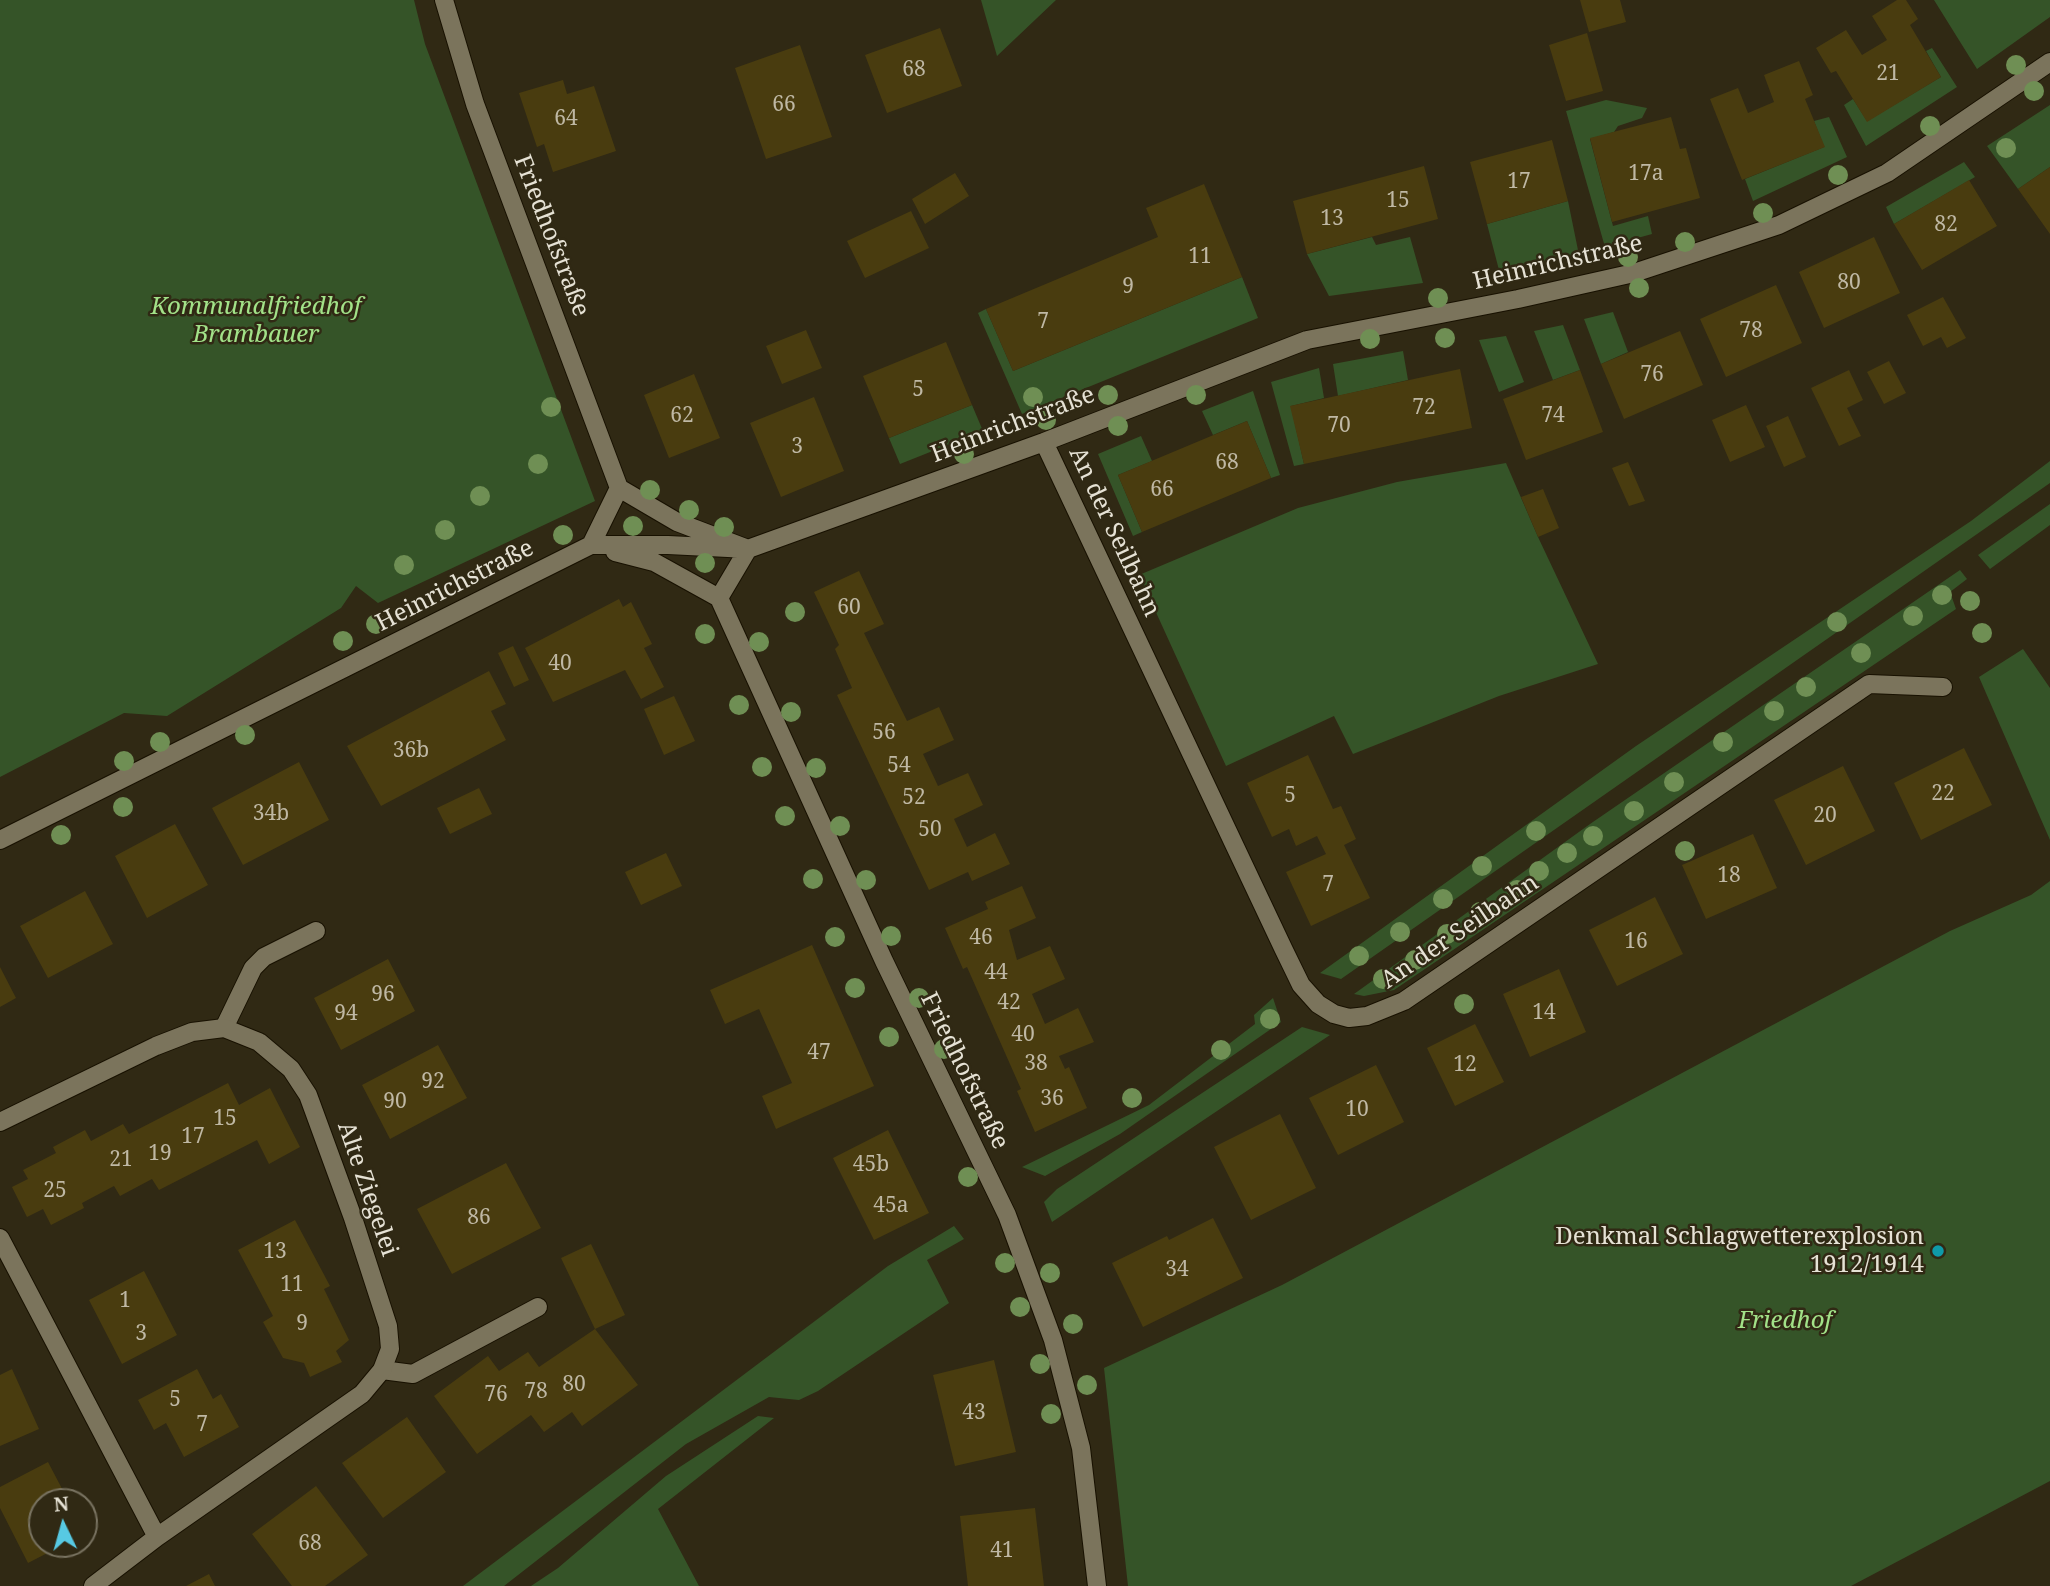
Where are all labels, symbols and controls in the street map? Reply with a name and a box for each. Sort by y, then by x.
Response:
house number: 68 [902,57,926,83]
house number: 21 [1876,61,1900,87]
house number: 66 [772,92,796,118]
house number: 64 [554,106,578,132]
street label: Friedhofstraße [507,151,595,321]
house number: 17a [1628,161,1664,187]
house number: 17 [1507,169,1531,195]
house number: 15 [1386,188,1410,214]
house number: 13 [1320,206,1344,232]
house number: 82 [1934,212,1958,238]
street label: Heinrichstraße [1470,230,1646,296]
house number: 11 [1188,244,1212,270]
house number: 80 [1837,270,1861,296]
house number: 9 [1122,274,1134,300]
park label: Kommunalfriedhof Brambauer [151,293,361,349]
house number: 7 [1037,309,1049,335]
house number: 78 [1739,318,1763,344]
house number: 76 [1640,362,1664,388]
house number: 5 [912,377,924,403]
street label: Heinrichstraße [927,381,1099,469]
house number: 72 [1412,395,1436,421]
house number: 62 [670,403,694,429]
house number: 74 [1541,403,1565,429]
house number: 70 [1327,413,1351,439]
house number: 3 [791,434,803,460]
street label: An der Seilbahn [1062,443,1166,621]
house number: 68 [1215,450,1239,476]
house number: 66 [1150,477,1174,503]
street label: Heinrichstraße [371,534,539,638]
house number: 60 [837,595,861,621]
house number: 40 [548,651,572,677]
house number: 56 [872,720,896,746]
house number: 36b [393,738,429,764]
house number: 54 [887,753,911,779]
house number: 22 [1931,781,1955,807]
house number: 5 [1284,783,1296,809]
house number: 52 [902,785,926,811]
house number: 34b [253,801,289,827]
house number: 20 [1813,803,1837,829]
house number: 50 [918,817,942,843]
house number: 18 [1717,863,1741,889]
street label: An der Seilbahn [1376,869,1544,995]
house number: 7 [1322,872,1334,898]
house number: 46 [969,925,993,951]
house number: 16 [1624,929,1648,955]
house number: 44 [984,960,1008,986]
house number: 96 [371,982,395,1008]
street label: Friedhofstraße [914,988,1014,1154]
house number: 42 [997,990,1021,1016]
house number: 14 [1532,1000,1556,1026]
house number: 94 [334,1001,358,1027]
house number: 40 [1011,1022,1035,1048]
house number: 47 [807,1040,831,1066]
house number: 38 [1024,1051,1048,1077]
house number: 12 [1453,1052,1477,1078]
house number: 92 [421,1069,445,1095]
house number: 36 [1040,1086,1064,1112]
house number: 90 [383,1089,407,1115]
house number: 10 [1345,1097,1369,1123]
house number: 15 [213,1106,237,1132]
street label: Alte Ziegelei [331,1118,403,1260]
house number: 17 [181,1124,205,1150]
house number: 19 [148,1141,172,1167]
house number: 21 [109,1147,133,1173]
house number: 45b [853,1152,889,1178]
house number: 25 [43,1178,67,1204]
house number: 45a [873,1193,909,1219]
house number: 86 [467,1205,491,1231]
place label: Denkmal Schlagwetterexplosion 1912/1914 [1555,1223,1924,1279]
house number: 13 [263,1239,287,1265]
marker: Denkmal Schlagwetterexplosion 1912/1914 [1930,1243,1946,1259]
house number: 34 [1165,1257,1189,1283]
house number: 11 [280,1272,304,1298]
house number: 1 [119,1288,131,1314]
park label: Friedhof [1738,1307,1832,1335]
house number: 9 [296,1311,308,1337]
house number: 3 [135,1321,147,1347]
house number: 80 [562,1372,586,1398]
house number: 78 [524,1379,548,1405]
house number: 76 [484,1382,508,1408]
house number: 5 [169,1387,181,1413]
house number: 43 [962,1400,986,1426]
house number: 7 [196,1412,208,1438]
north arrow [28,1488,98,1558]
text: N [53,1490,70,1518]
house number: 68 [298,1531,322,1557]
house number: 41 [990,1538,1014,1564]

